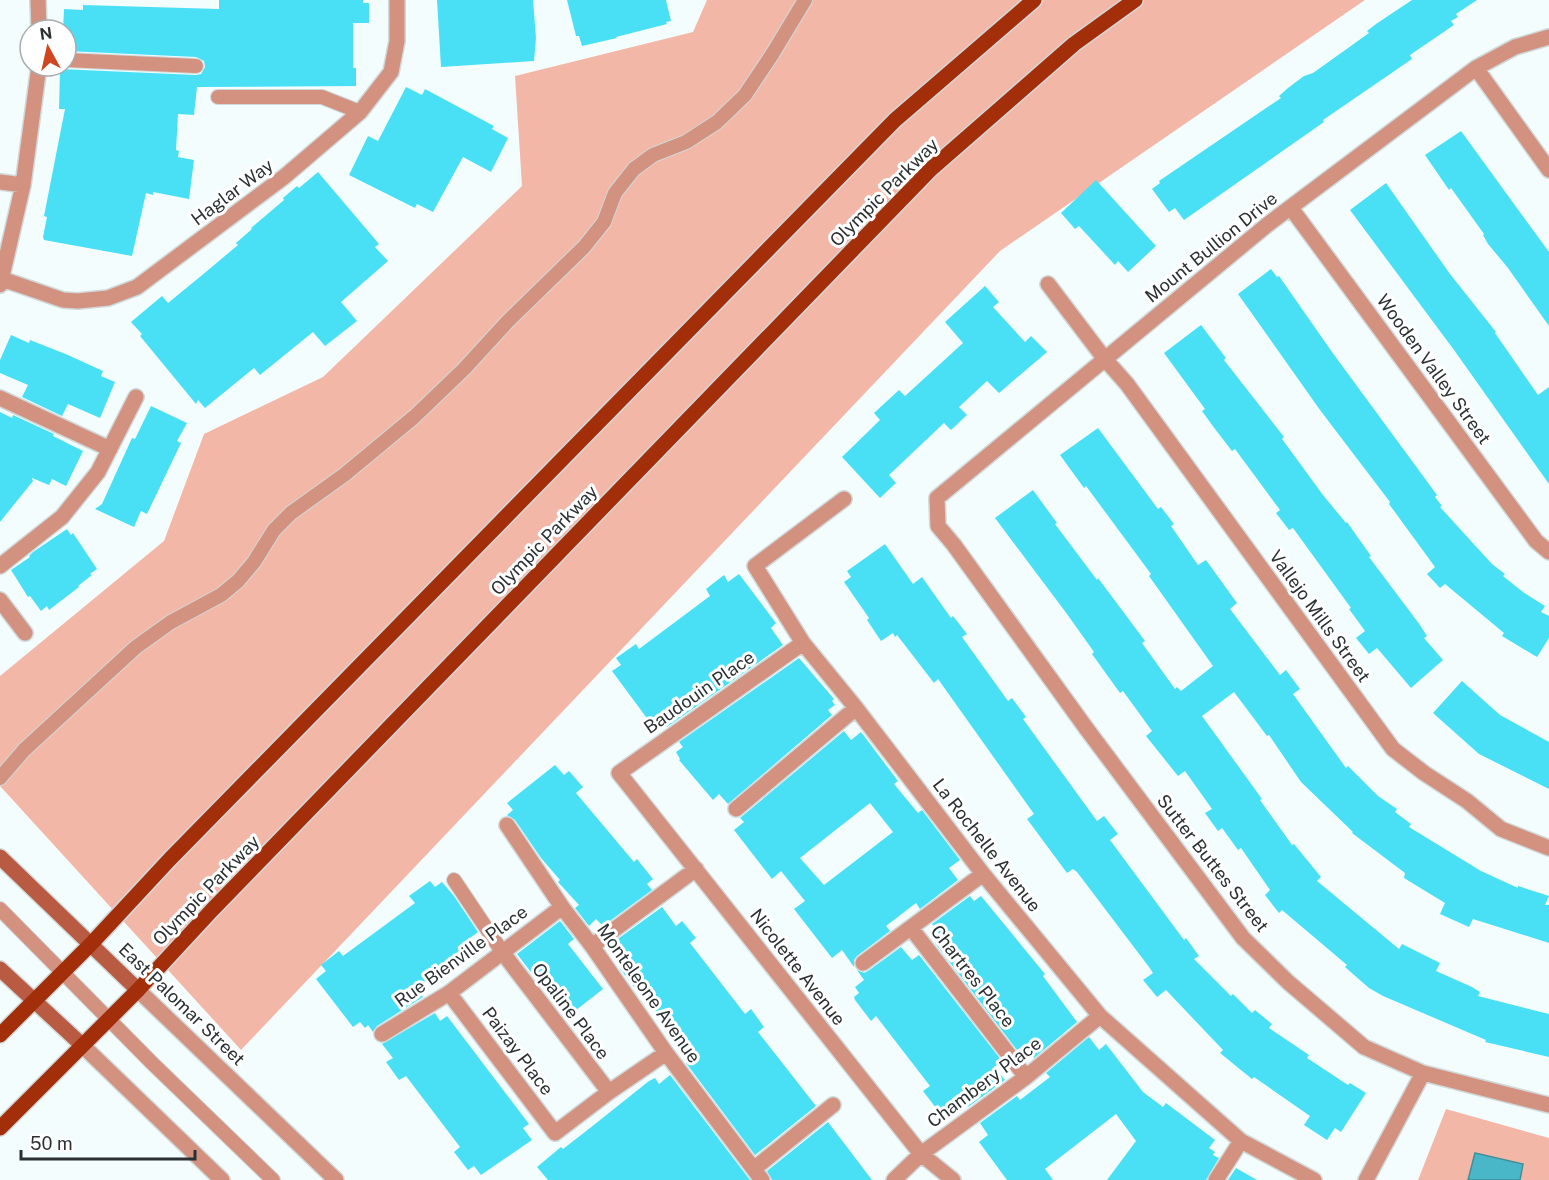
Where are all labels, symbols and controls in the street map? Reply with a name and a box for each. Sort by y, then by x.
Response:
north arrow [18,18,78,78]
text: N [38,23,54,44]
street label: Olympic Parkway [826,133,943,250]
street label: Haglar Way [187,154,277,230]
street label: Mount Bullion Drive [1141,187,1281,307]
street label: Wooden Valley Street [1373,290,1495,448]
street label: Olympic Parkway [486,481,602,599]
street label: Vallejo Mills Street [1265,546,1375,686]
street label: Baudouin Place [640,646,758,738]
street label: La Rochelle Avenue [928,774,1046,916]
street label: Sutter Buttes Street [1153,790,1273,936]
street label: Olympic Parkway [148,831,264,949]
street label: Rue Bienville Place [391,901,531,1011]
street label: Nicolette Avenue [746,905,850,1029]
street label: Monteleone Avenue [593,919,705,1067]
street label: Chartres Place [927,921,1019,1031]
street label: East Palomar Street [115,938,249,1070]
street label: Opaline Place [528,959,614,1063]
street label: Paizay Place [478,1003,558,1099]
street label: Chambery Place [923,1032,1045,1132]
scale bar [21,1123,195,1161]
text: 50 m [30,1133,73,1154]

